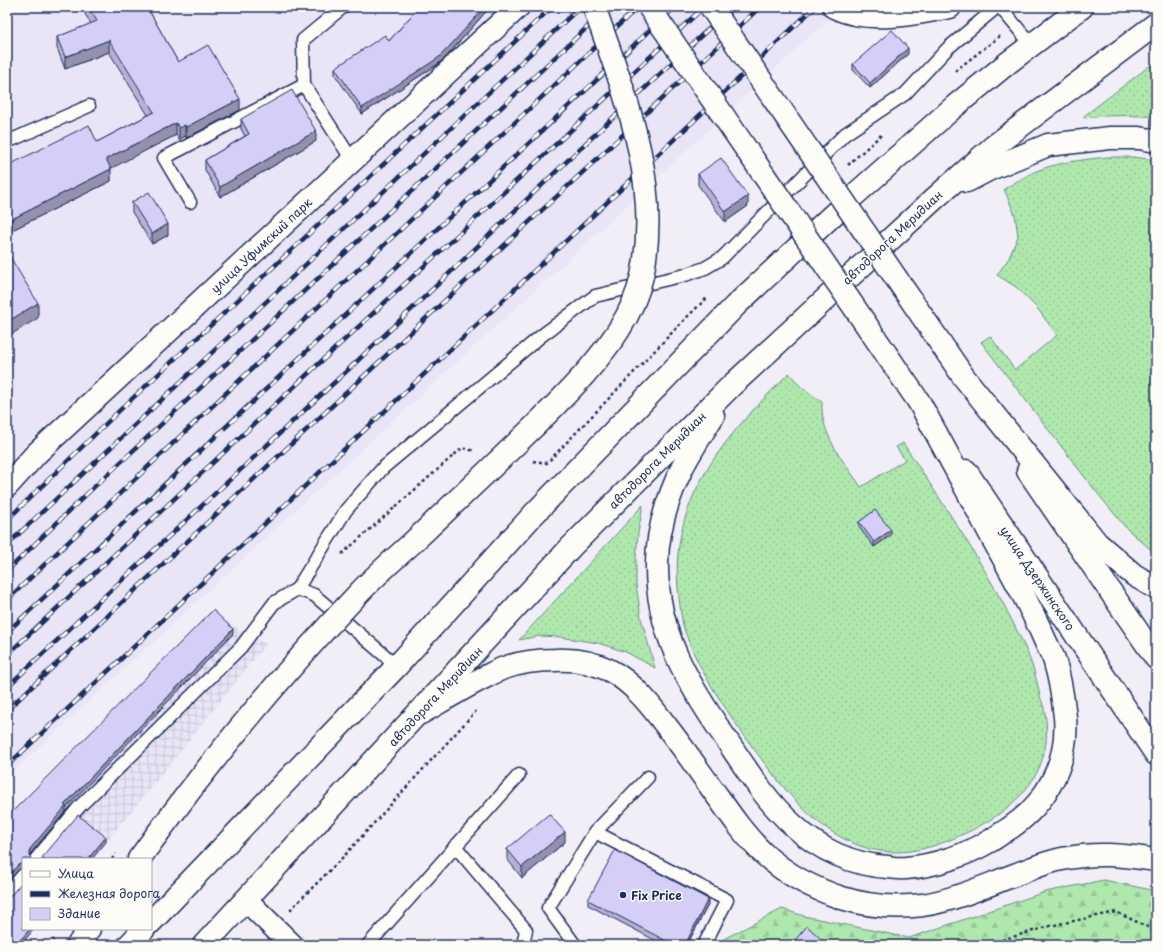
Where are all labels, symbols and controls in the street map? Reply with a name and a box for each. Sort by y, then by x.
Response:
street label: автодорога Меридиан [838,186,946,288]
street label: улица Уфимский парк [206,193,316,297]
street label: автодорога Меридиан [604,407,710,513]
street label: улица Дзержинского [996,522,1080,634]
street label: автодорога Меридиан [384,642,486,750]
legend [22,858,152,930]
text: Улица [58,864,94,882]
text: Железная дорога [58,884,161,902]
place label: Fix Price [631,886,682,904]
marker: Fix Price [618,890,628,900]
text: Здание [58,904,100,922]

